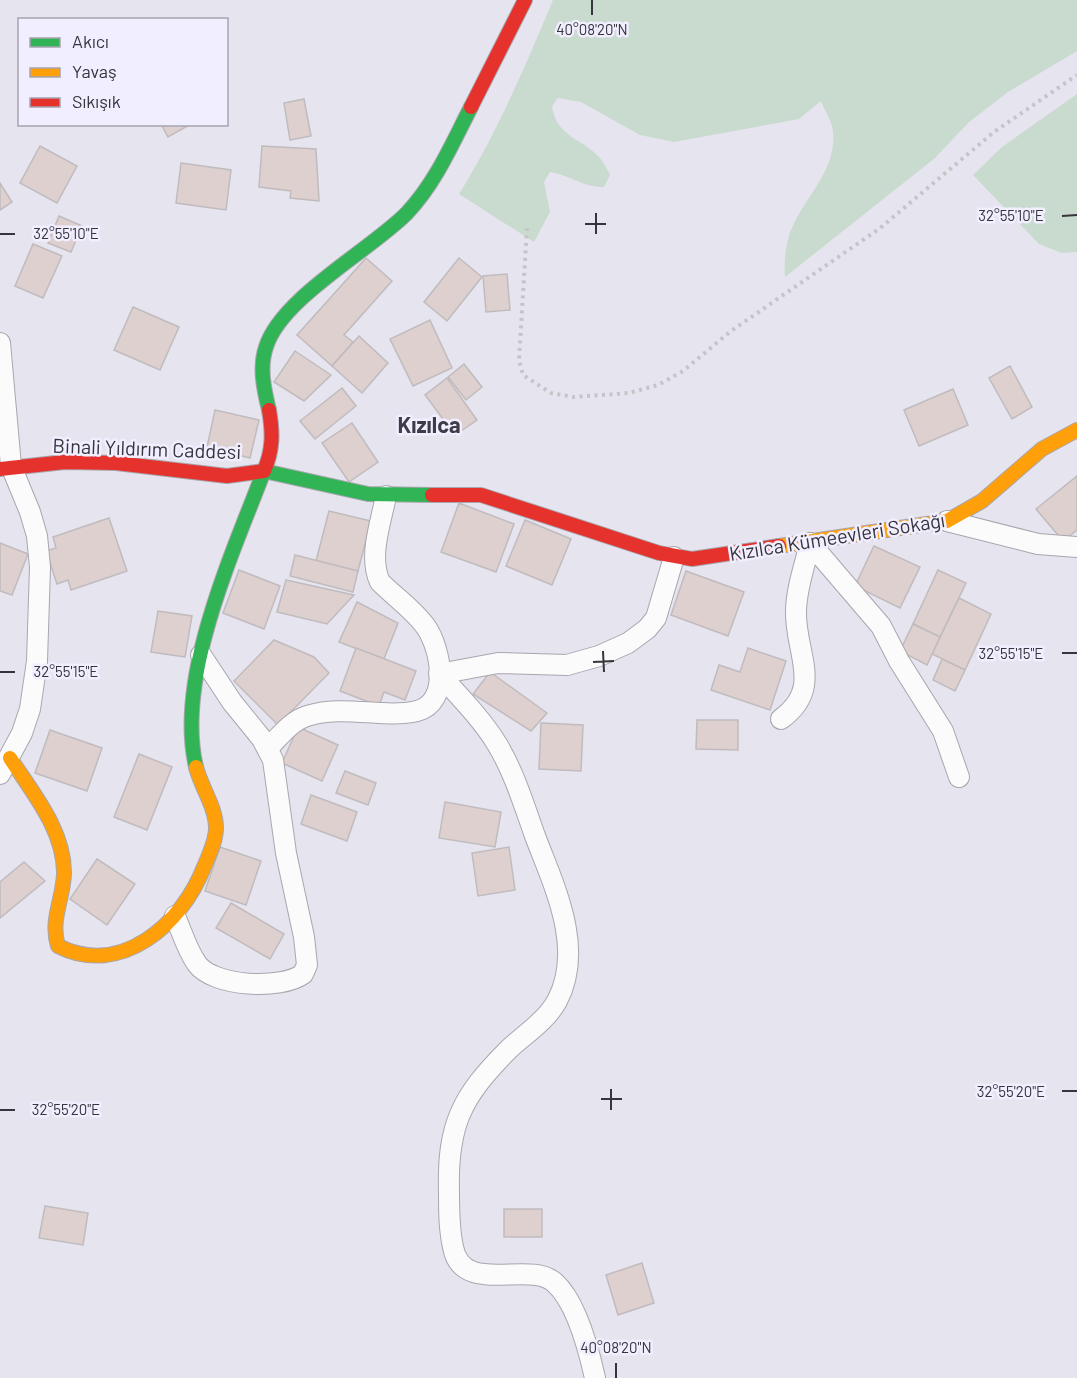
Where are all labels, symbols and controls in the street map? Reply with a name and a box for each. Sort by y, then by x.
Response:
legend [18,18,228,126]
text: 40°08'20"N [556,20,628,38]
text: Akıcı [72,30,109,52]
text: Yavaş [72,60,117,82]
text: Sıkışık [72,90,121,112]
text: 32°55'10"E [978,206,1044,224]
text: 32°55'10"E [33,224,99,242]
district label: Kızılca [397,411,461,437]
street label: Binali Yıldırım Caddesi [52,433,242,463]
street label: Kızılca Kümeevleri Sokağı [727,507,946,565]
text: 32°55'15"E [979,644,1043,662]
text: 32°55'15"E [34,662,98,680]
text: 32°55'20"E [977,1082,1045,1100]
text: 32°55'20"E [32,1100,100,1118]
text: 40°08'20"N [580,1338,652,1356]

